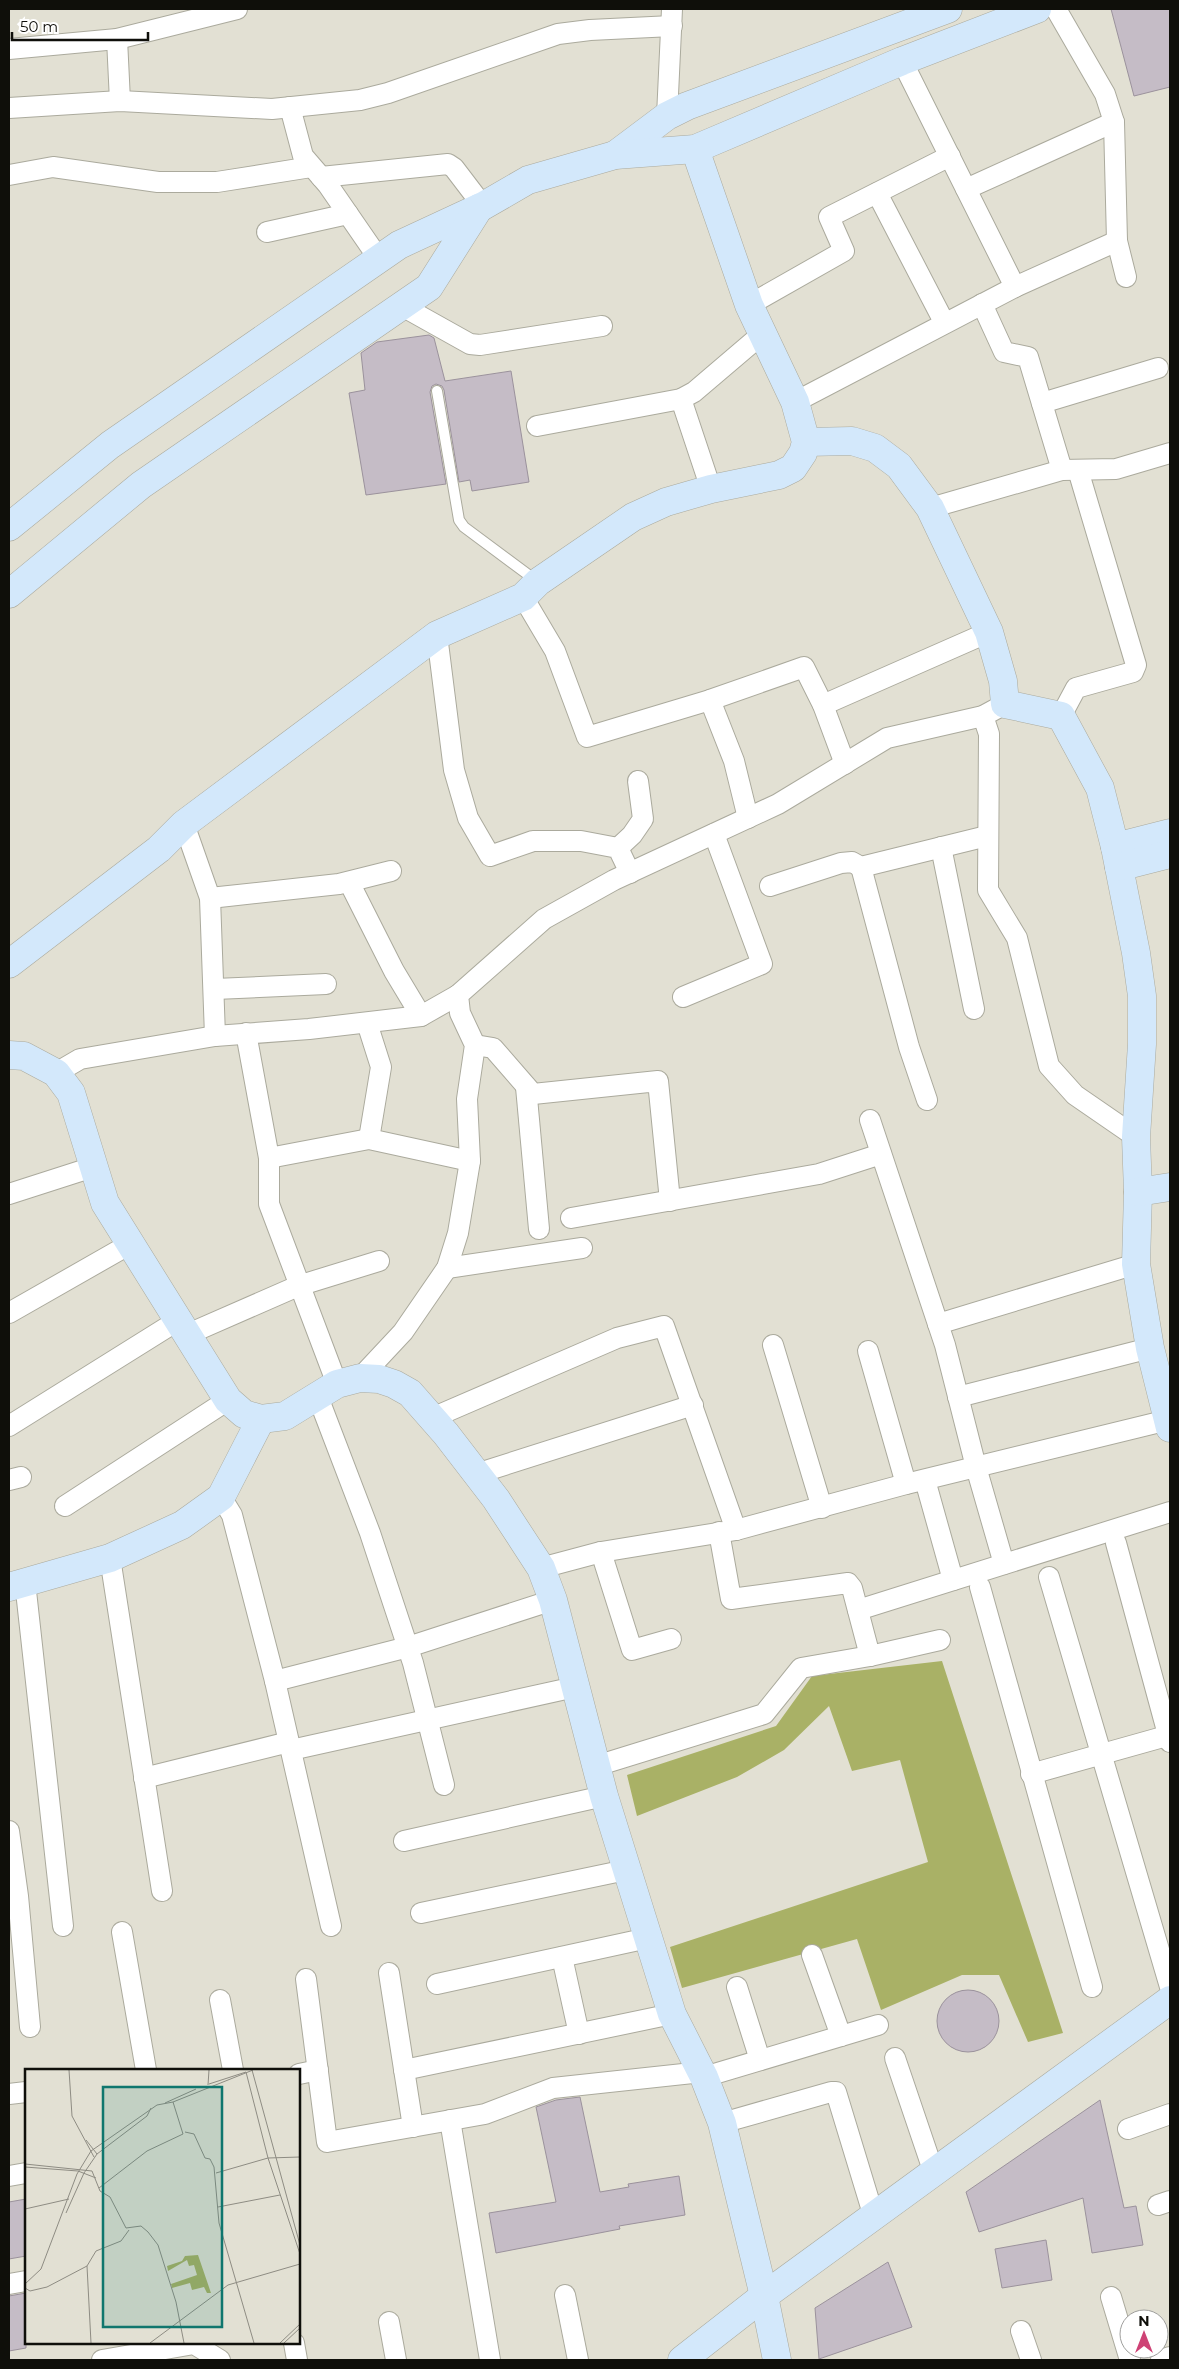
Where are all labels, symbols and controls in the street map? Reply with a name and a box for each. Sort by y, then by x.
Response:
scale bar [12,10,149,42]
text: 50 m [20,17,58,36]
inset map [25,2069,300,2344]
north arrow [1119,2309,1169,2359]
text: N [1138,2312,1150,2330]

